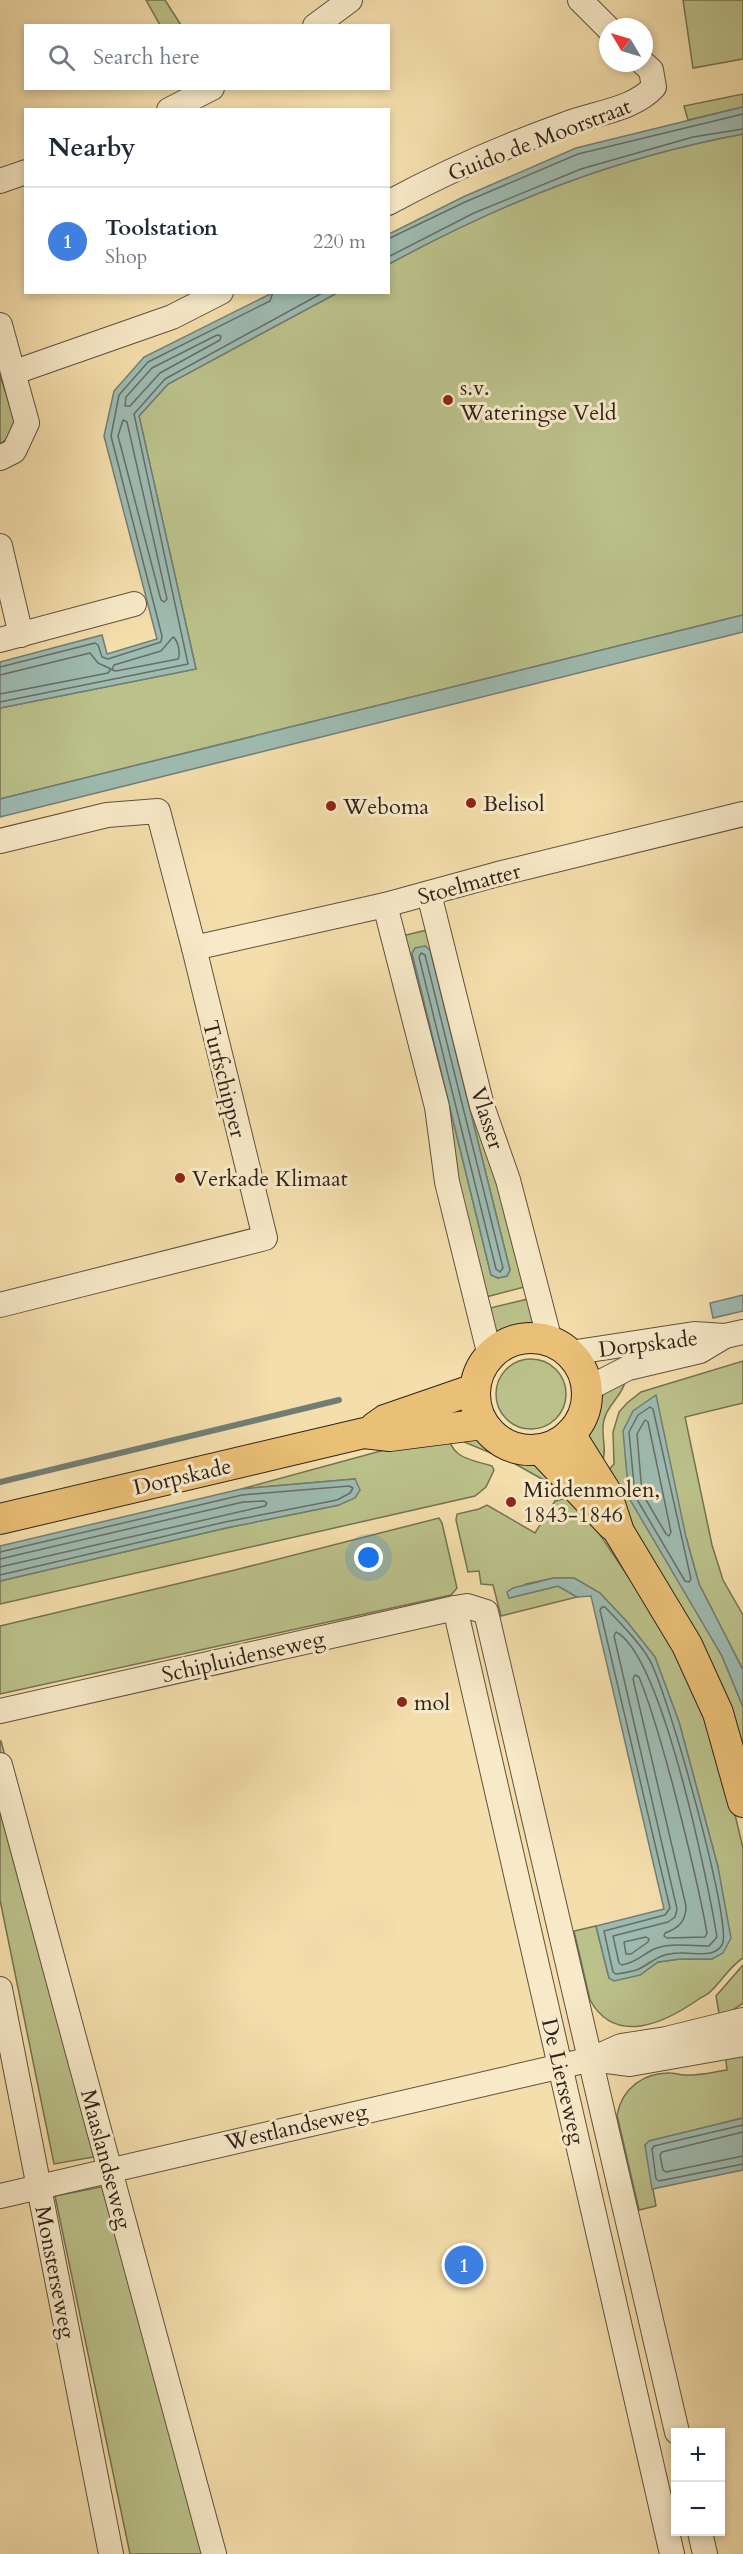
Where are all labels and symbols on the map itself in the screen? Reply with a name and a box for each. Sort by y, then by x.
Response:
north arrow [599,18,653,72]
street label: Guido de Moorstraat [444,91,635,189]
place label: s.v. Wateringse Veld [459,373,617,428]
marker: s.v. Wateringse Veld [441,393,455,407]
place label: Belisol [483,789,545,819]
place label: Weboma [342,792,430,822]
marker: Belisol [464,796,478,810]
marker: Weboma [324,799,338,813]
street label: Stoelmatter [414,856,525,912]
street label: Turfschipper [195,1017,253,1142]
street label: Vlasser [463,1083,512,1154]
place label: Verkade Klimaat [192,1164,348,1194]
marker: Verkade Klimaat [173,1171,187,1185]
street label: Dorpskade [597,1323,699,1365]
street label: Dorpskade [130,1451,234,1503]
place label: Middenmolen, 1843-1846 [523,1475,660,1530]
marker: Middenmolen, 1843-1846 [504,1495,518,1509]
your location [354,1543,383,1572]
street label: Schipluidenseweg [159,1623,328,1690]
place label: mol [414,1688,450,1718]
marker: mol [395,1695,409,1709]
street label: De Lierseweg [534,2015,592,2148]
street label: Maaslandseweg [73,2086,139,2233]
street label: Westlandseweg [221,2096,371,2158]
street label: Monsterseweg [27,2203,83,2342]
pin: 1 [444,2242,484,2288]

